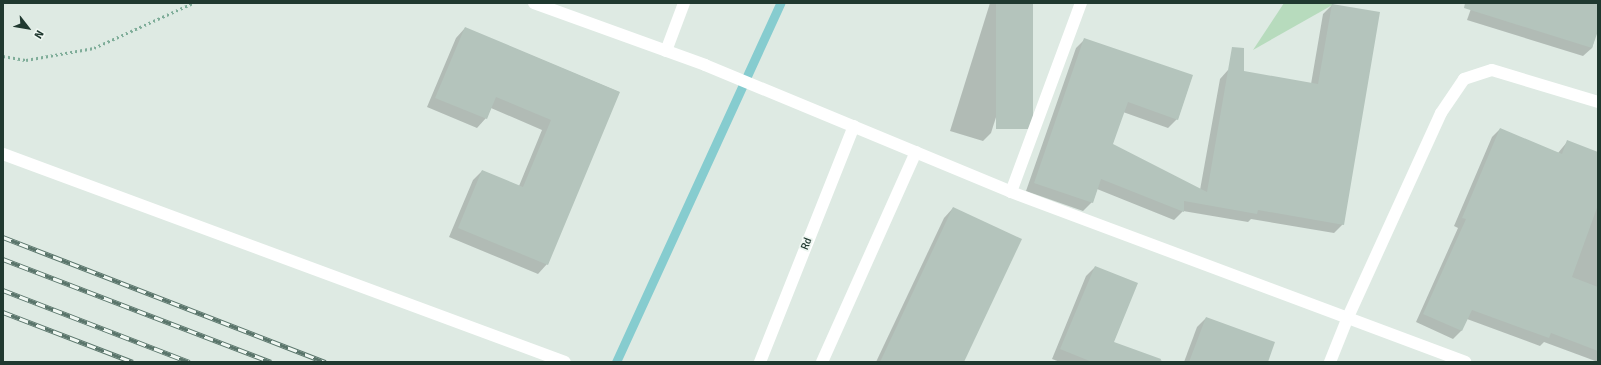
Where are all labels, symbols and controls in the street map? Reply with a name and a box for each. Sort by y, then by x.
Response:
north arrow [8,8,48,48]
text: N [31,28,46,41]
street label: Rd [799,236,815,252]

